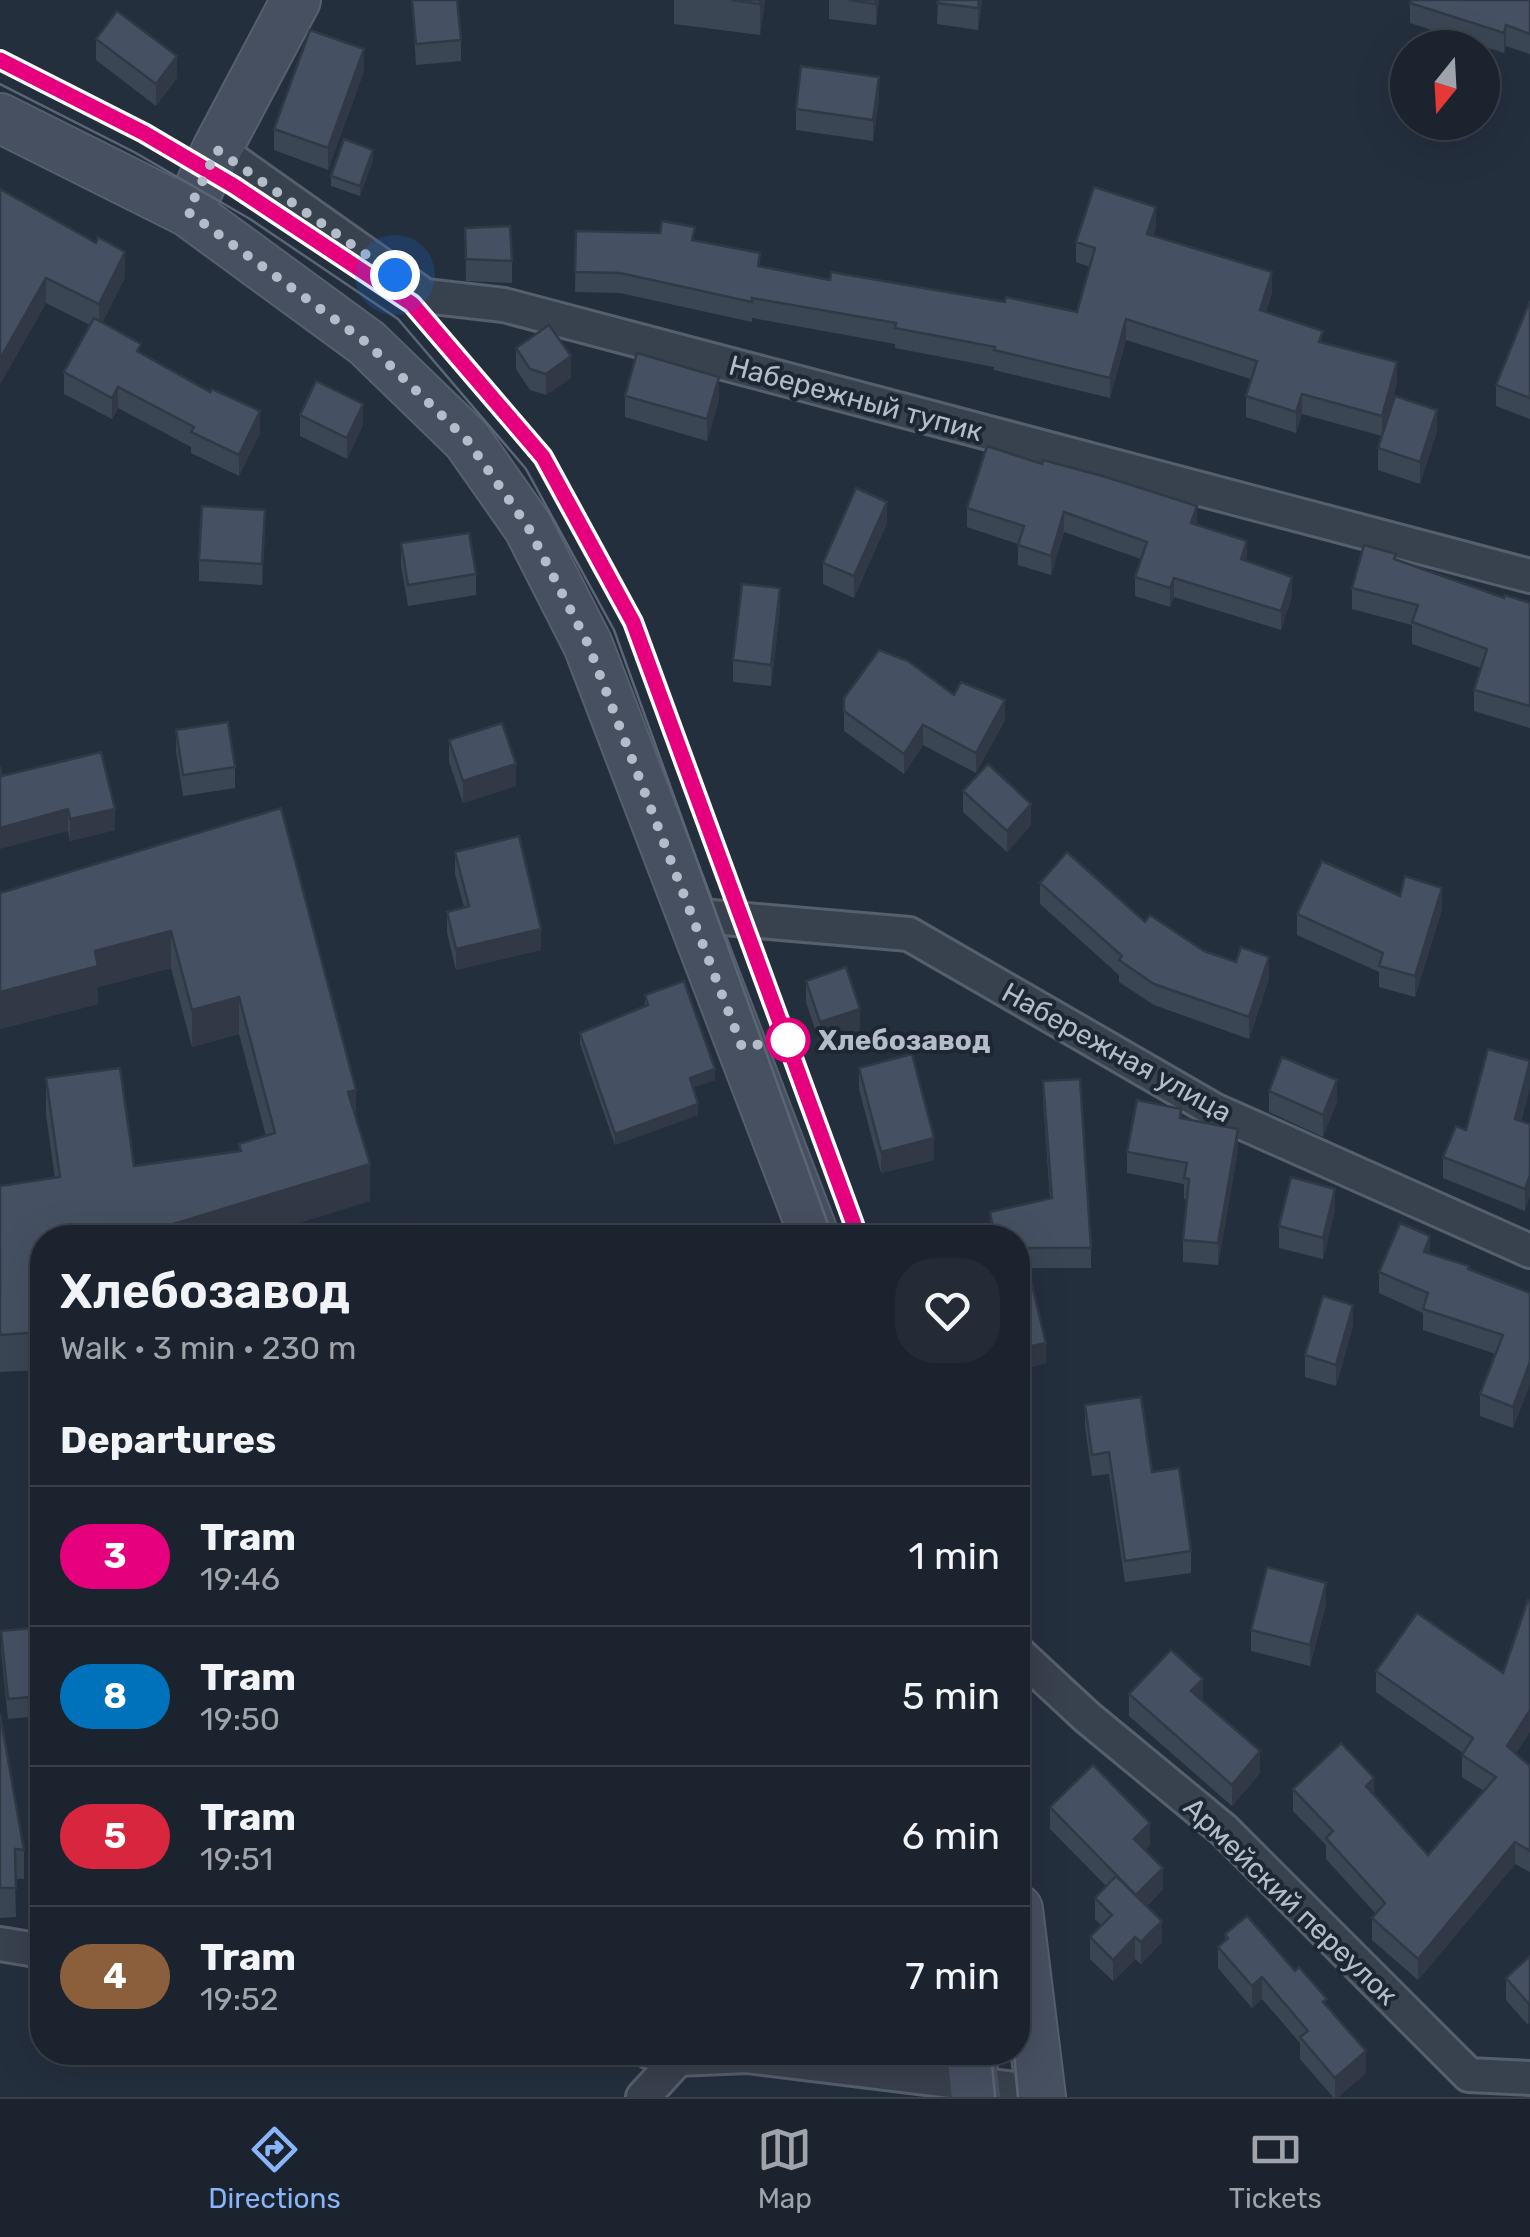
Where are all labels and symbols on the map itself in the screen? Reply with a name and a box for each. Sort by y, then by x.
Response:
north arrow [1390,30,1500,140]
your location [370,250,420,300]
street label: Набережный тупик [725,349,986,448]
street label: Набережная улица [996,976,1237,1129]
marker: Хлебозавод [767,1019,809,1061]
place label: Хлебозавод [818,1024,990,1057]
street label: Армейский переулок [1177,1791,1404,2012]

